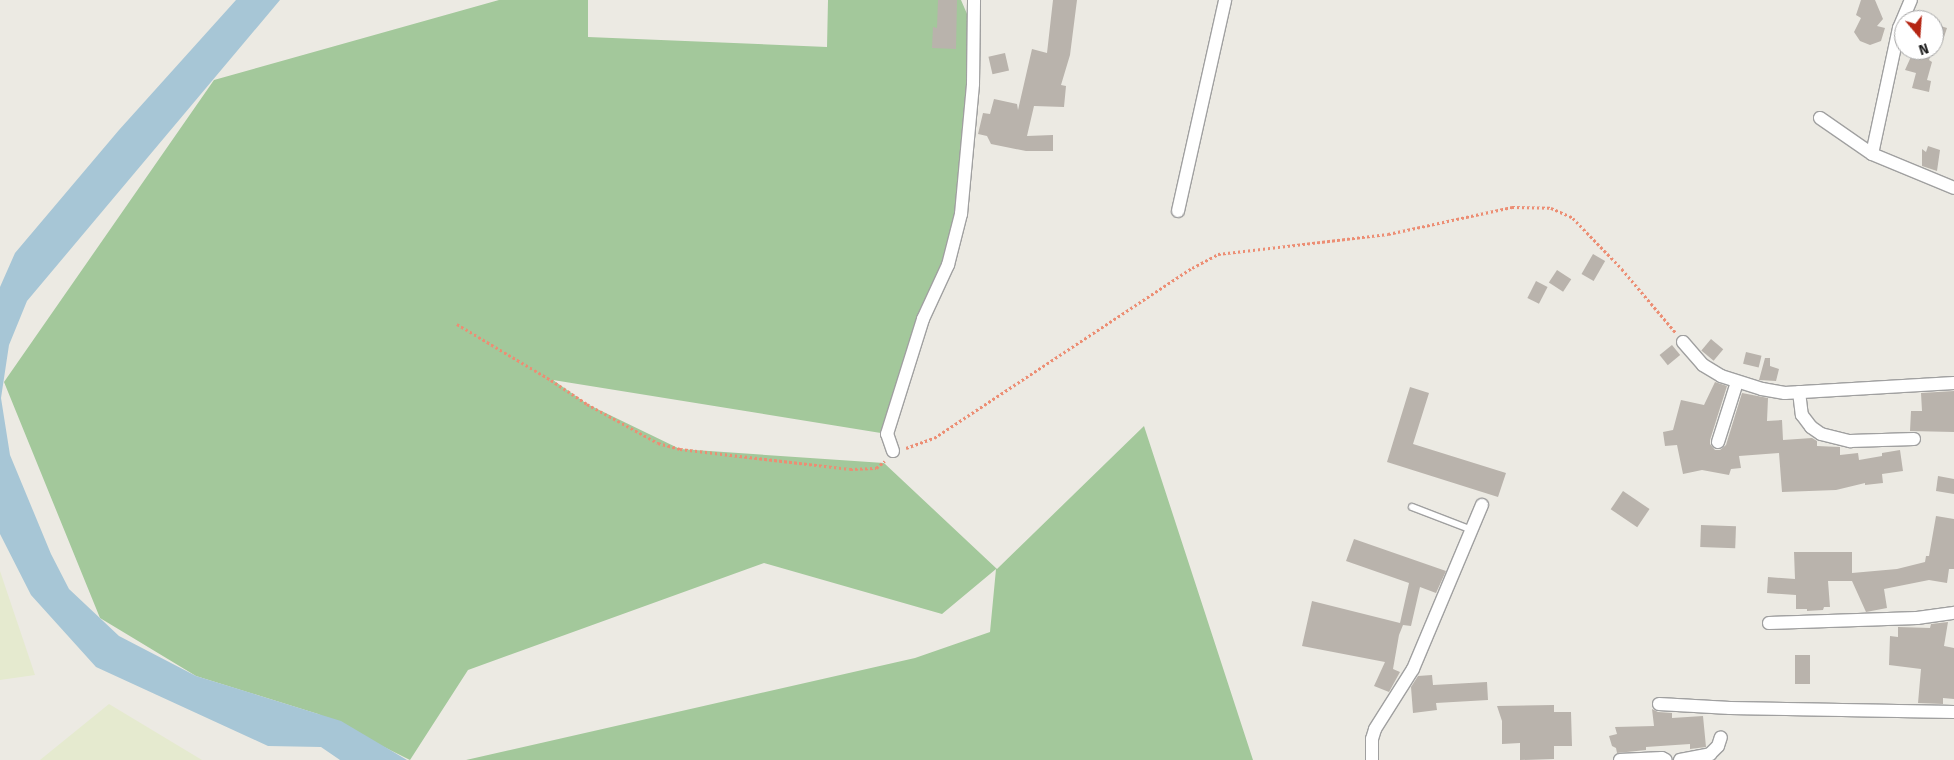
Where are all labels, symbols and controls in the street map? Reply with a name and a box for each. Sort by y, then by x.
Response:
north arrow [1894,10,1944,60]
text: N [1916,39,1931,58]

